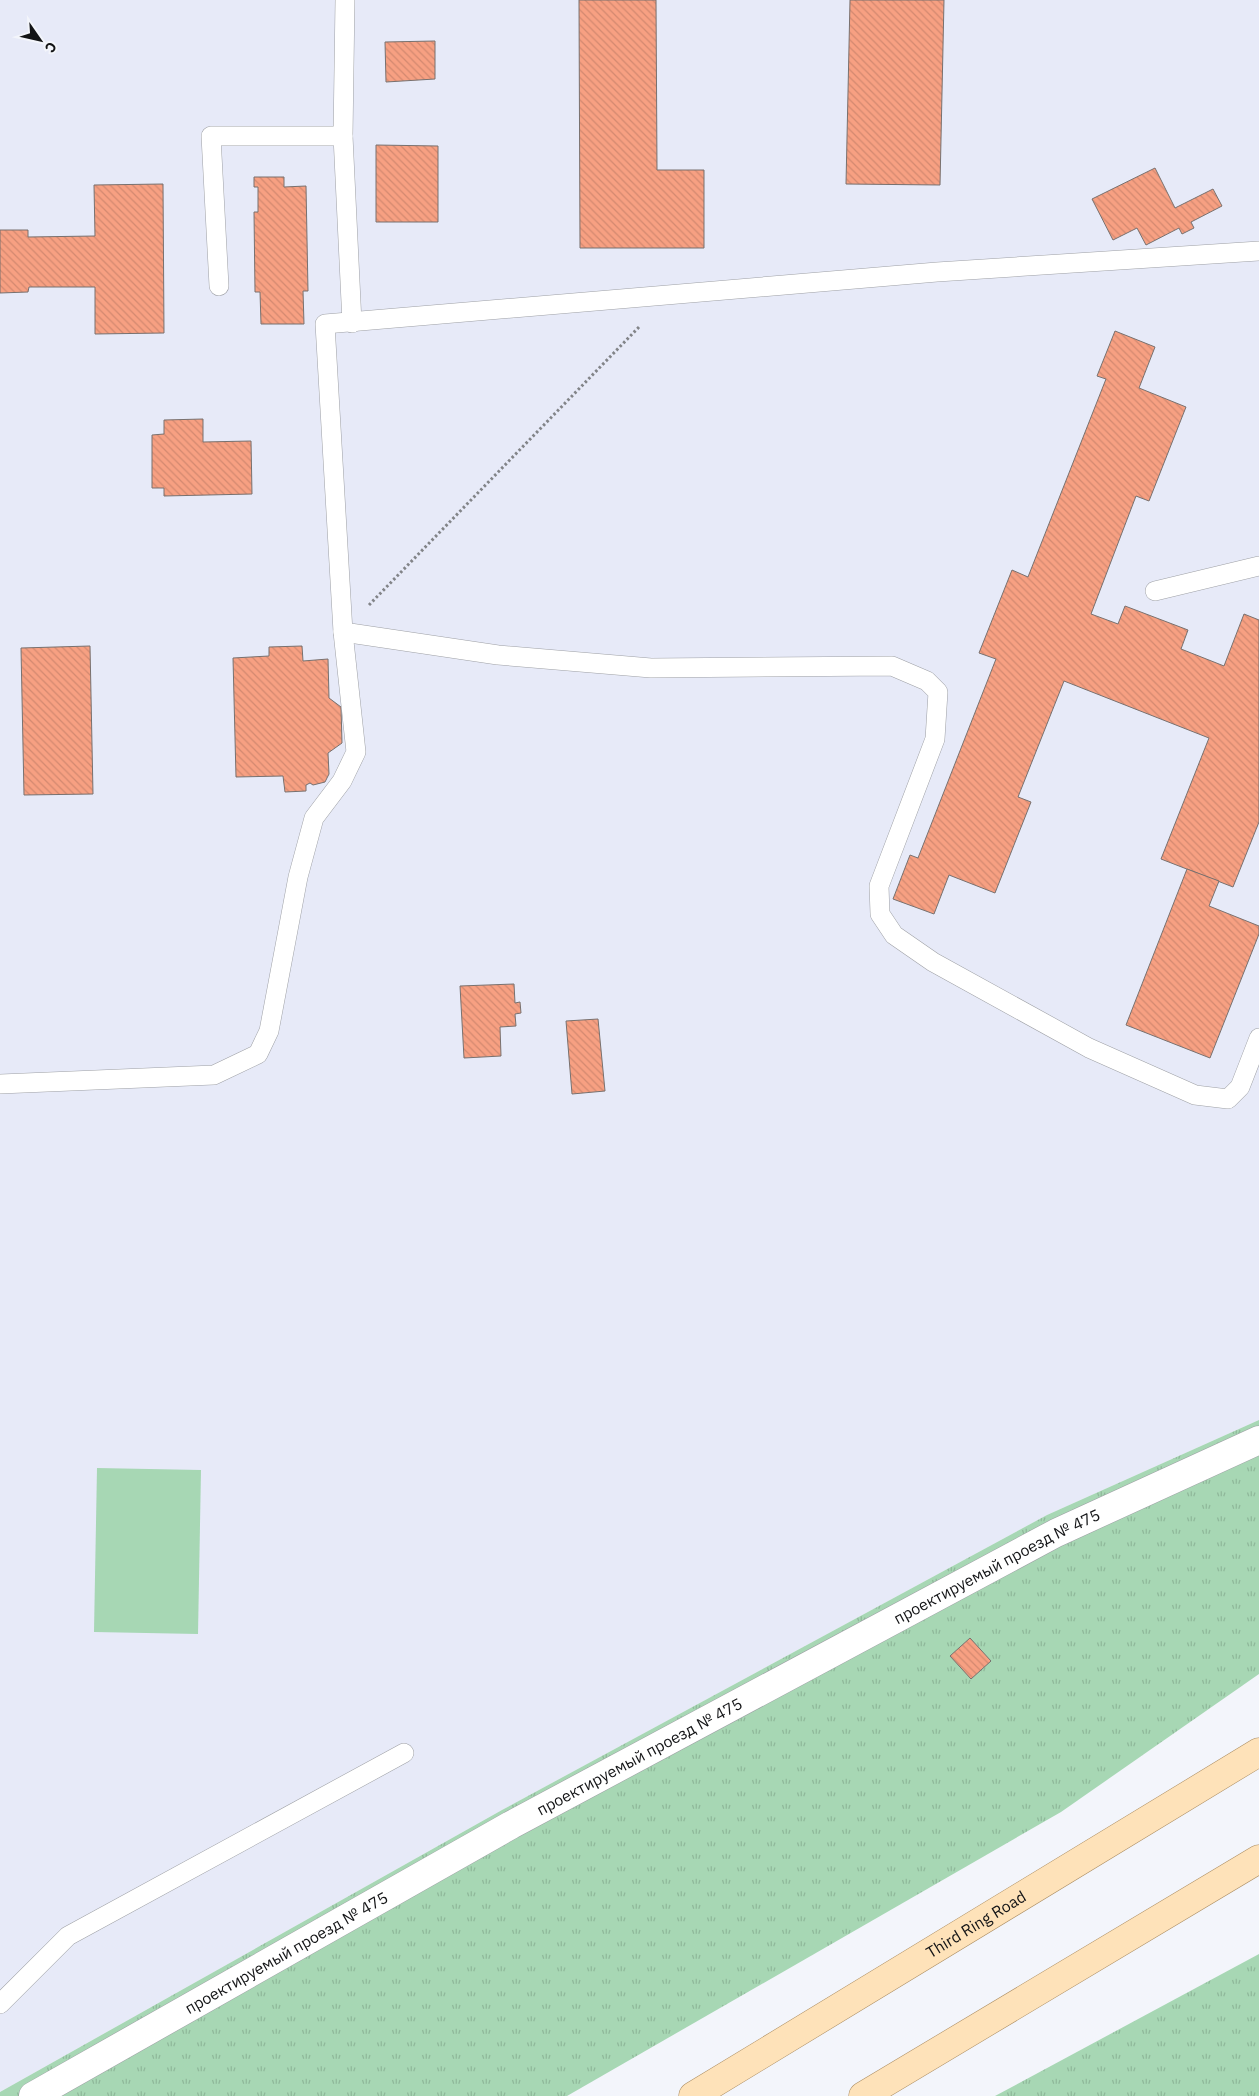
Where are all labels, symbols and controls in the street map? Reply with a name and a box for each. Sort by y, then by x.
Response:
north arrow [15,15,65,65]
text: С [41,38,61,56]
street label: проектируемый проезд № 475 [890,1504,1103,1628]
street label: проектируемый проезд № 475 [533,1693,746,1819]
street label: Third Ring Road [922,1886,1030,1962]
street label: проектируемый проезд № 475 [181,1887,391,2018]

